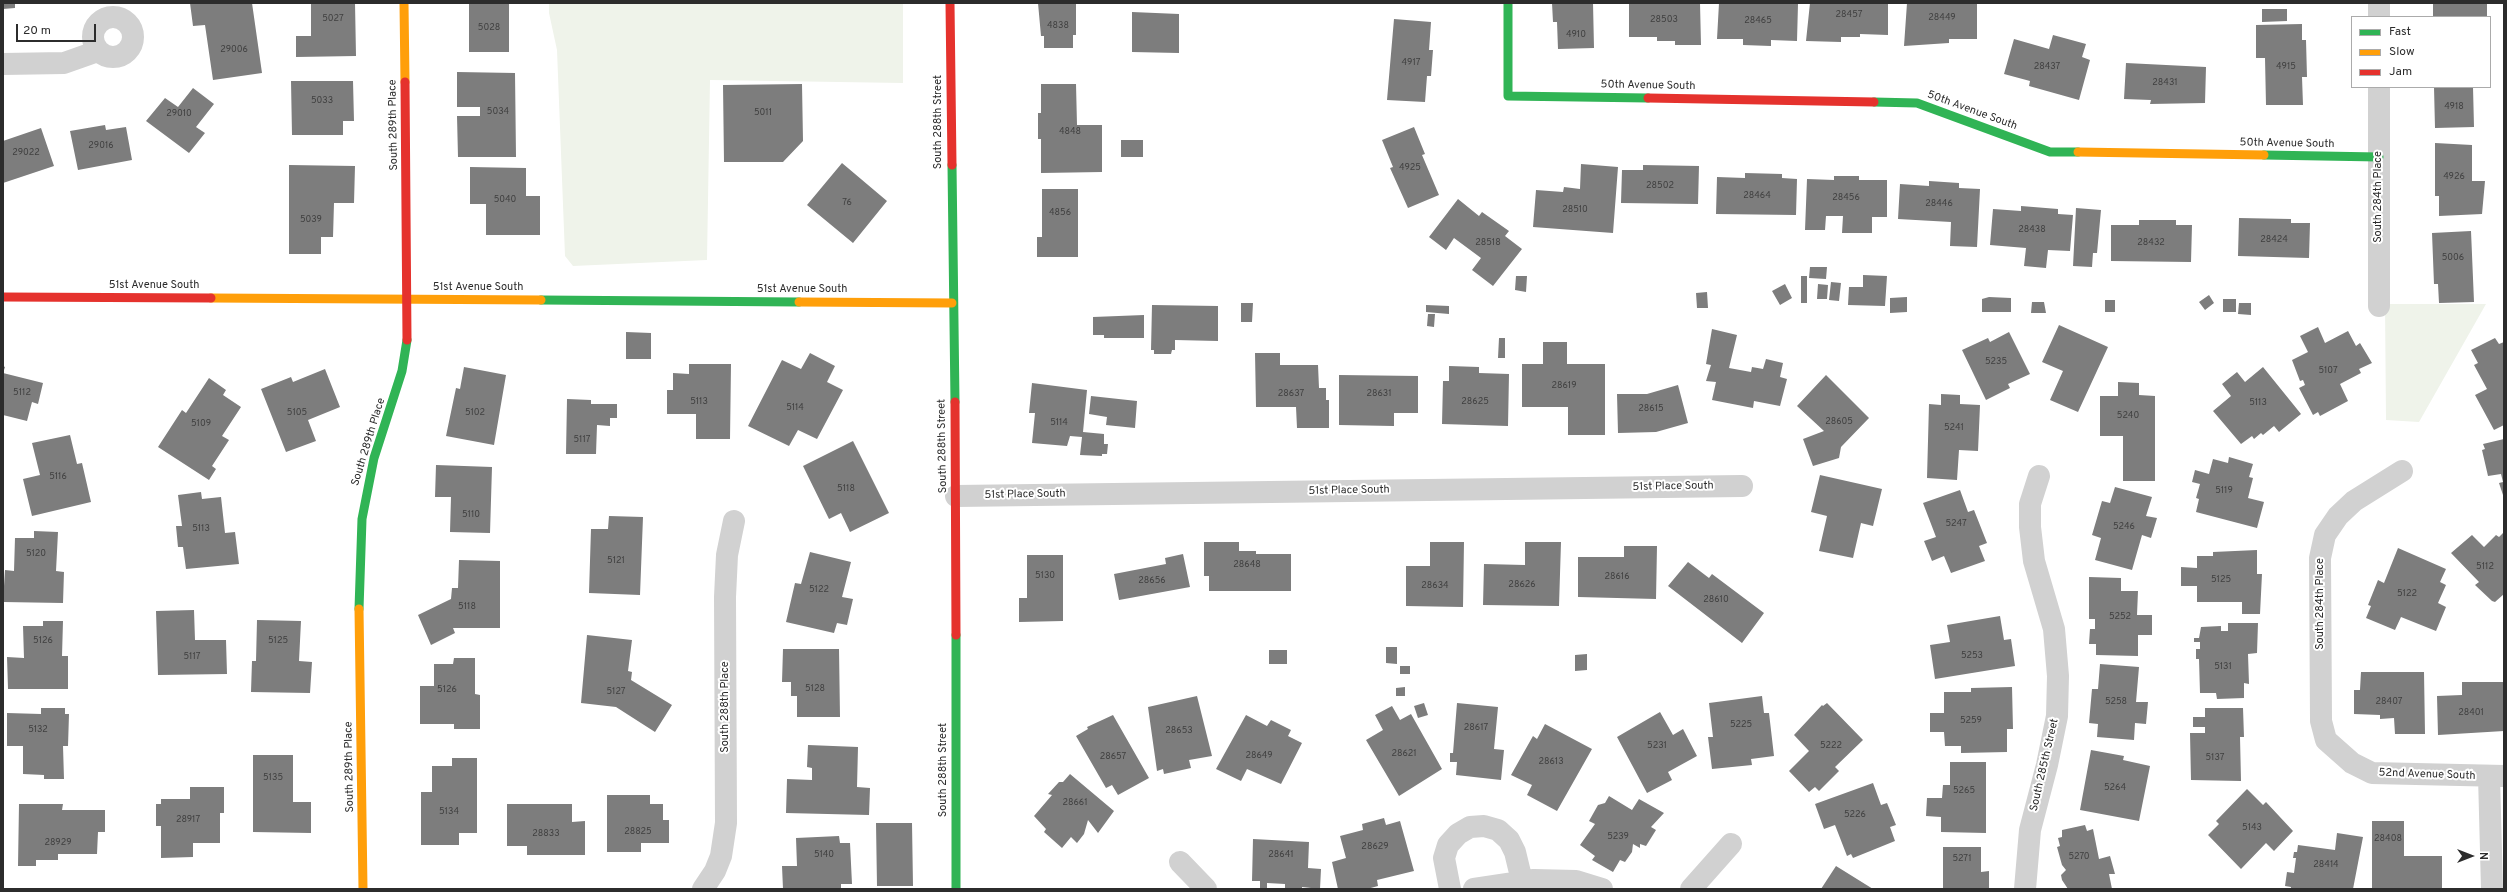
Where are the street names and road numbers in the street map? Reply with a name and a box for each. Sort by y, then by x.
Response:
street label: South 288th Street [932,75,946,169]
street label: South 289th Place [387,79,401,171]
street label: 50th Avenue South [1600,79,1696,93]
street label: 50th Avenue South [1925,89,2019,133]
street label: 50th Avenue South [2239,137,2335,151]
street label: South 284th Place [2372,151,2386,243]
street label: 51st Avenue South [109,279,199,293]
street label: 51st Avenue South [433,281,523,295]
street label: 51st Avenue South [757,283,847,297]
street label: South 289th Place [349,396,389,488]
street label: South 288th Street [936,399,950,493]
street label: 51st Place South [1632,480,1714,494]
street label: 51st Place South [1308,484,1390,498]
street label: 51st Place South [984,488,1066,502]
street label: South 284th Place [2314,558,2328,650]
street label: South 288th Place [719,661,733,753]
street label: South 285th Street [2028,717,2062,813]
street label: South 289th Place [343,721,357,813]
street label: South 288th Street [937,723,951,817]
street label: 52nd Avenue South [2378,767,2476,783]

